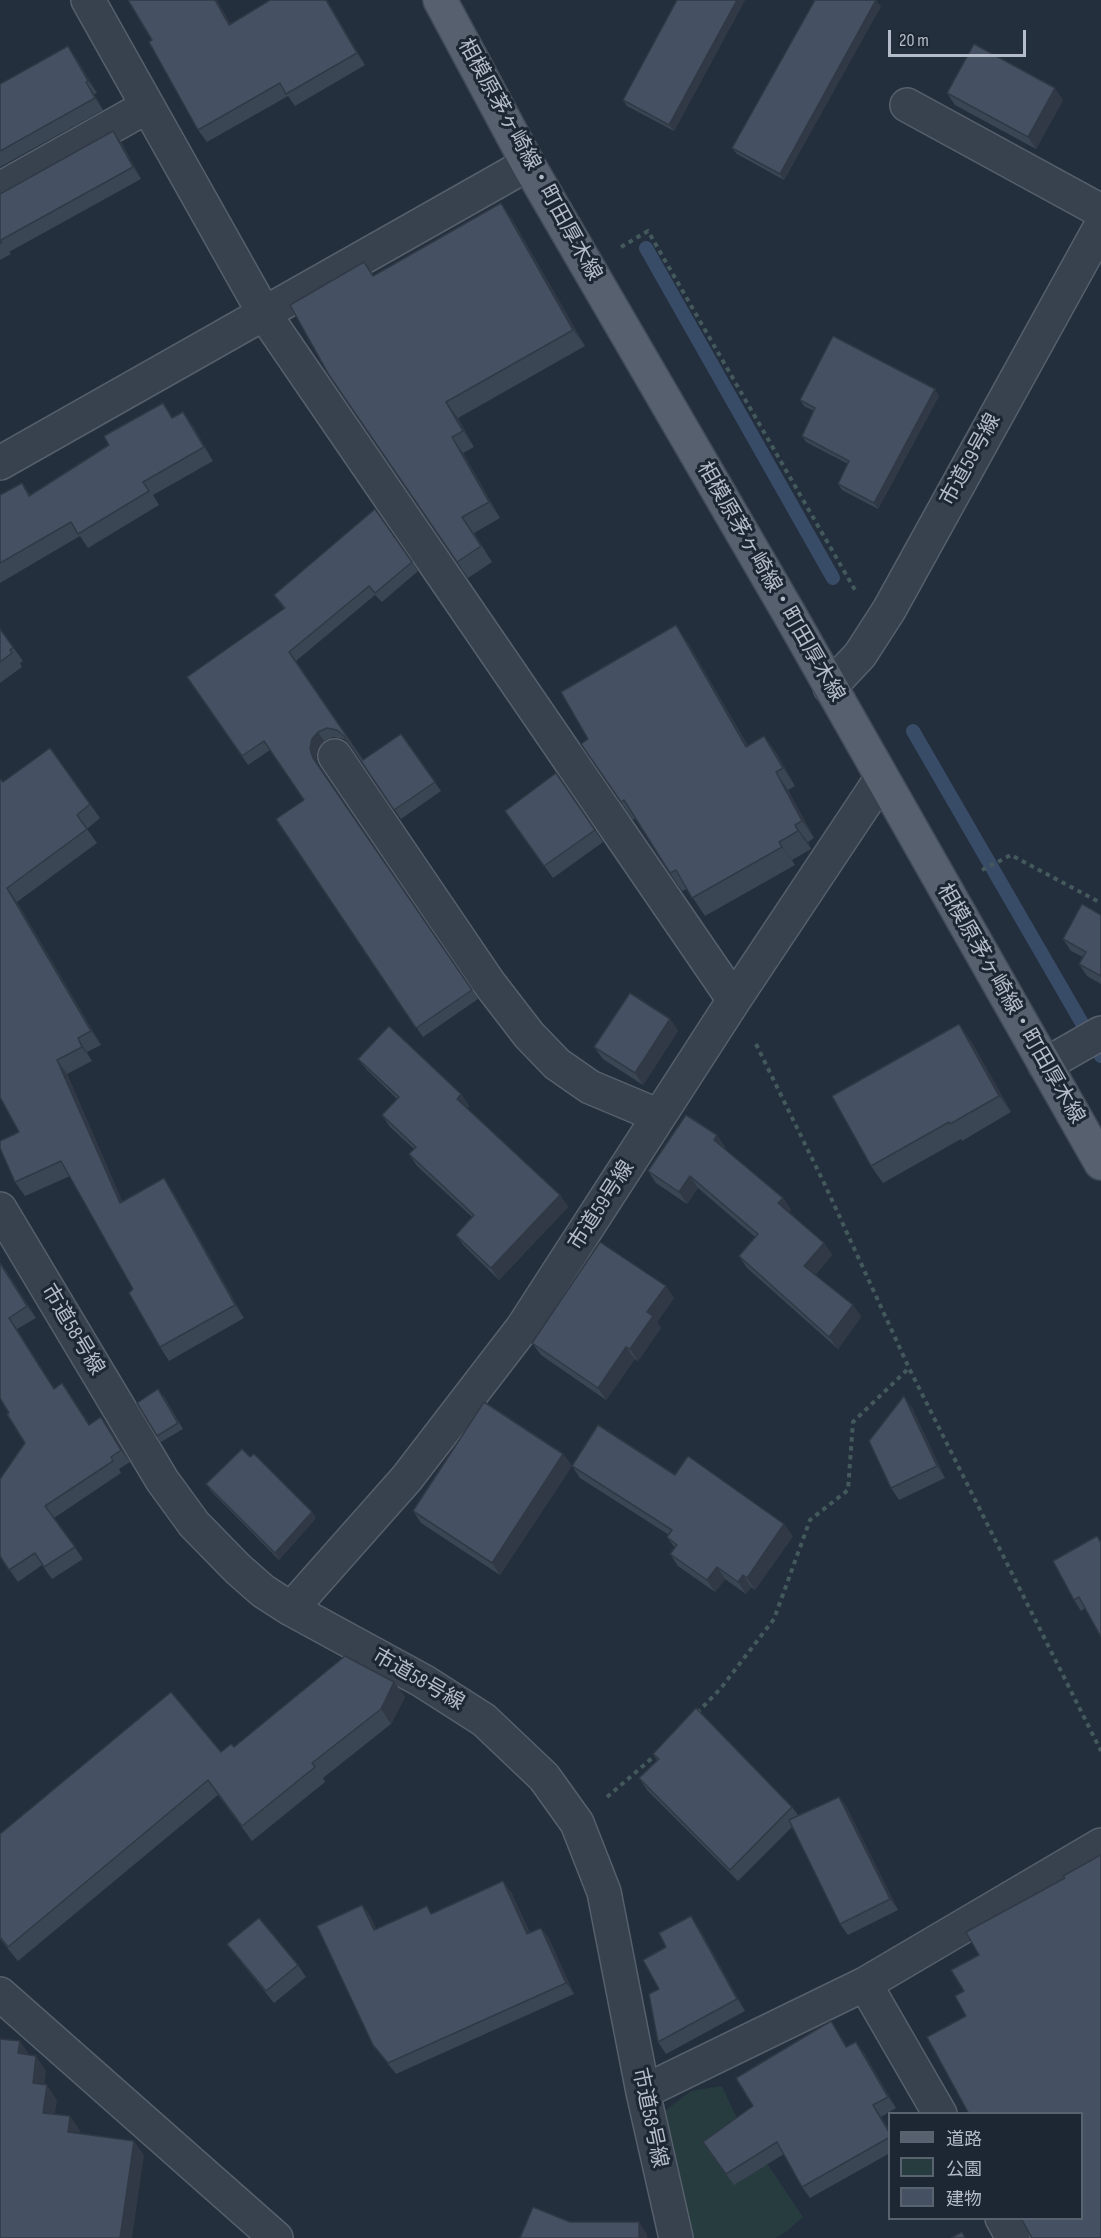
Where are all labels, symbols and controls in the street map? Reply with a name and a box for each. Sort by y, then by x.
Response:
scale bar [891,18,1029,56]
text: 20 m [899,30,929,51]
street label: 相模原茅ヶ崎線・町田厚木線 [452,35,606,285]
street label: 市道59号線 [935,409,1007,511]
street label: 相模原茅ヶ崎線・町田厚木線 [691,457,849,707]
street label: 相模原茅ヶ崎線・町田厚木線 [931,879,1089,1129]
street label: 市道59号線 [564,1156,640,1256]
street label: 市道58号線 [35,1280,109,1380]
street label: 市道58号線 [368,1644,468,1716]
street label: 市道58号線 [626,2066,672,2170]
legend [888,2112,1083,2220]
text: 道路 [946,2129,982,2150]
text: 公園 [946,2159,982,2180]
text: 建物 [946,2189,982,2210]

